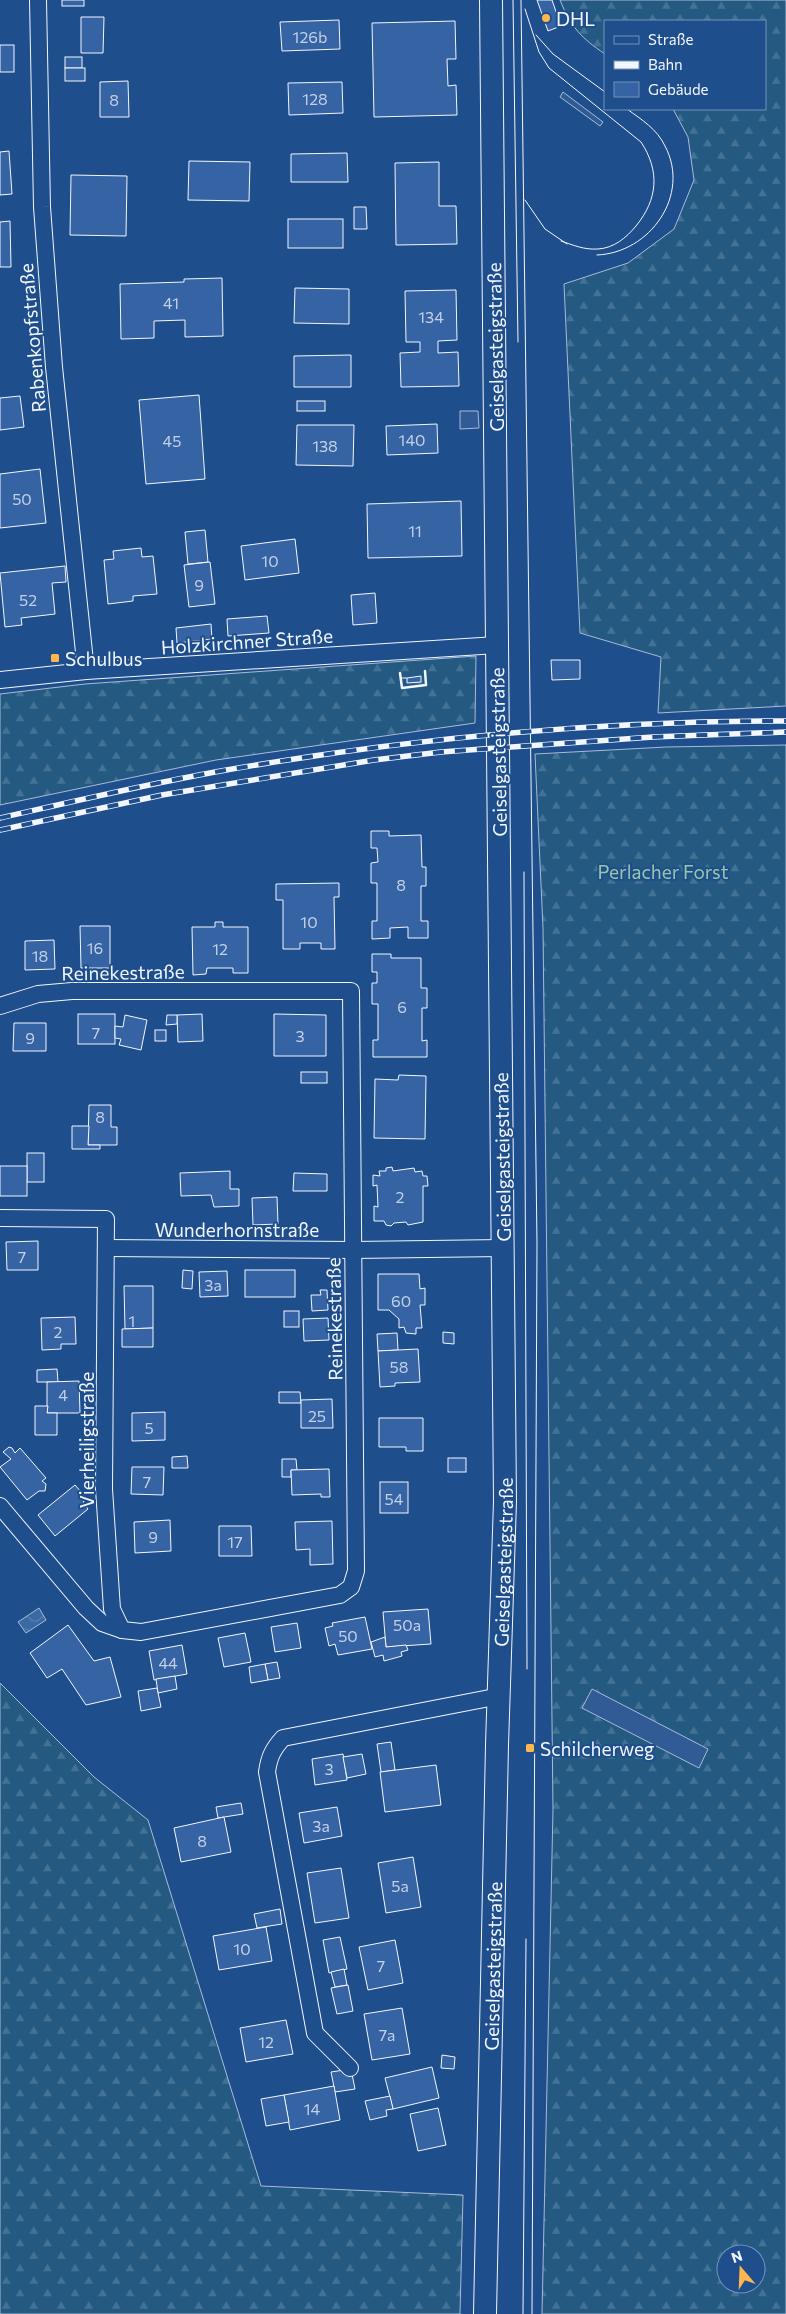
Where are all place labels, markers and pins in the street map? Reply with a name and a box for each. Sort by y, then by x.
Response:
place label: DHL [556,7,595,30]
marker: DHL [540,12,552,24]
place label: Schulbus [65,647,142,670]
marker: Schulbus [49,652,61,664]
place label: Schilcherweg [540,1737,654,1760]
marker: Schilcherweg [524,1742,536,1754]

